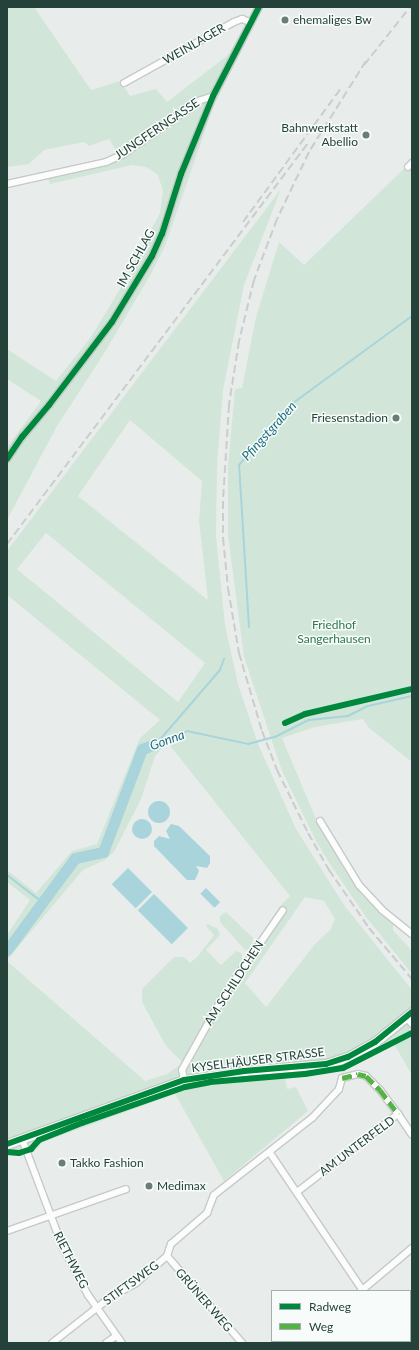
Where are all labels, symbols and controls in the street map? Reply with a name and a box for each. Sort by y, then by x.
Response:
place label: ehemaliges Bw [293,13,372,27]
marker: ehemaliges Bw [280,15,290,25]
street label: WEINLAGER [160,20,228,68]
street label: JUNGFERNGASSE [112,95,202,163]
place label: Bahnwerkstatt Abellio [281,121,358,149]
marker: Bahnwerkstatt Abellio [361,130,371,140]
street label: IM SCHLAG [114,226,158,290]
water label: Pfingstgraben [238,398,300,464]
place label: Friesenstadion [311,411,388,425]
marker: Friesenstadion [391,413,401,423]
park label: Friedhof Sangerhausen [297,618,371,646]
water label: Gonna [147,727,187,753]
street label: AM SCHILDCHEN [201,938,267,1028]
street label: KYSELHÄUSER STRASSE [191,1045,325,1075]
street label: AM UNTERFELD [316,1113,398,1179]
place label: Takko Fashion [70,1156,144,1170]
marker: Takko Fashion [57,1158,67,1168]
place label: Medimax [157,1179,206,1193]
marker: Medimax [144,1181,154,1191]
street label: RIETHWEG [51,1229,91,1291]
street label: STIFTSWEG [100,1258,162,1308]
street label: GRÜNER WEG [172,1265,236,1335]
legend [271,1290,411,1342]
text: Radweg [309,1299,351,1314]
text: Weg [309,1319,333,1334]

